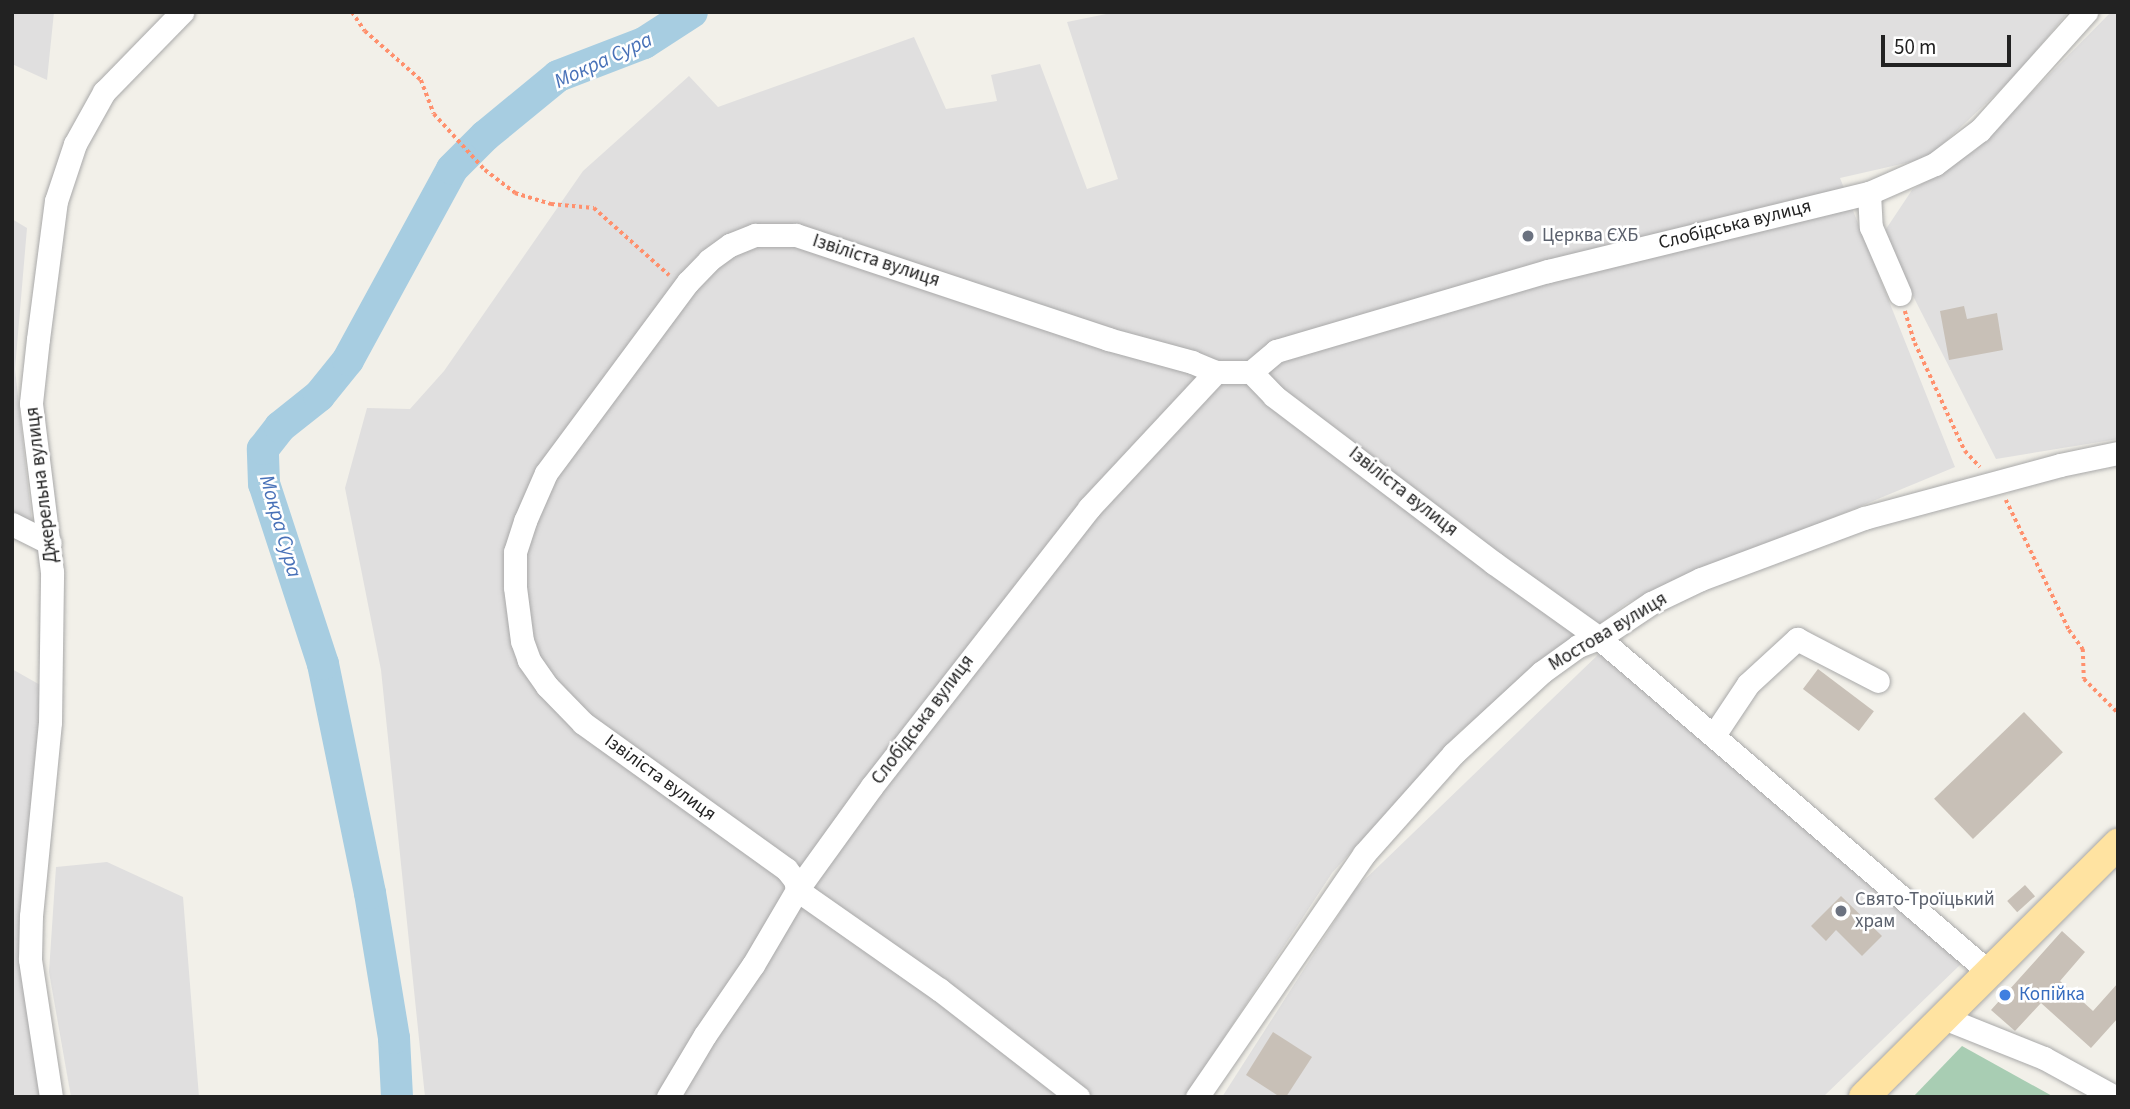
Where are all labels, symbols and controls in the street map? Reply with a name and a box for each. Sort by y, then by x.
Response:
scale bar [1885,21,2014,65]
water label: Мокра Сура [550,26,656,94]
text: 50 m [1894,32,1936,62]
street label: Слобідська вулиця [1656,195,1814,255]
place label: Церква ЄХБ [1542,225,1638,247]
marker: Церква ЄХБ [1520,228,1536,244]
street label: Ізвіліста вулиця [809,230,943,292]
street label: Джерельна вулиця [21,406,63,564]
street label: Ізвіліста вулиця [1344,442,1462,542]
water label: Мокра Сура [254,472,308,580]
street label: Мостова вулиця [1545,588,1671,676]
street label: Слобідська вулиця [867,651,979,789]
street label: Ізвіліста вулиця [600,730,720,826]
place label: Свято-Троїцький храм [1855,889,1995,933]
marker: Свято-Троїцький храм [1833,903,1849,919]
place label: Копійка [2019,984,2085,1006]
marker: Копійка [1997,987,2013,1003]

